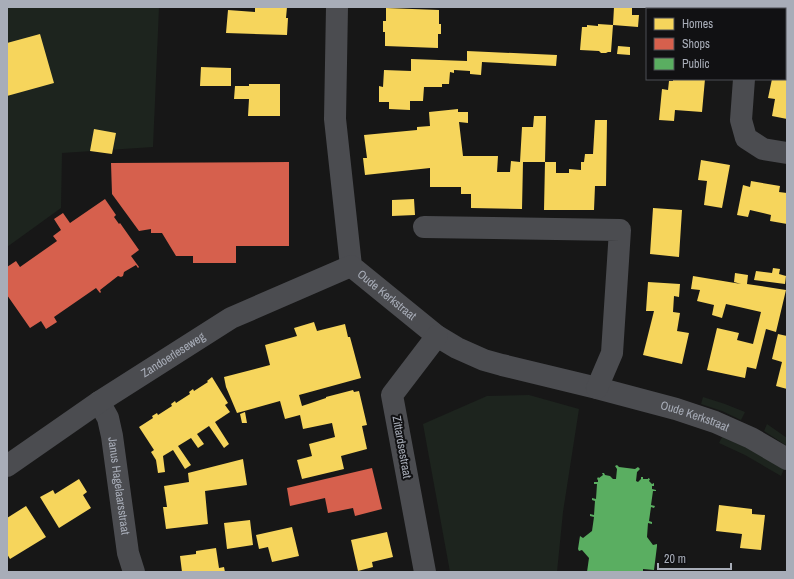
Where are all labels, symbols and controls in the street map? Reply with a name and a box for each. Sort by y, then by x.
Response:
legend [646,8,786,80]
text: Homes [682,16,713,32]
text: Shops [682,36,710,52]
text: Public [682,56,709,72]
street label: Oude Kerkstraat [354,266,420,324]
street label: Zandoerleseweg [138,328,209,381]
street label: Oude Kerkstraat [659,397,732,435]
street label: Zittardsestraat [389,414,415,480]
street label: Janus Hagelaarsstraat [104,436,133,536]
scale bar [658,545,731,571]
text: 20 m [664,551,686,567]

